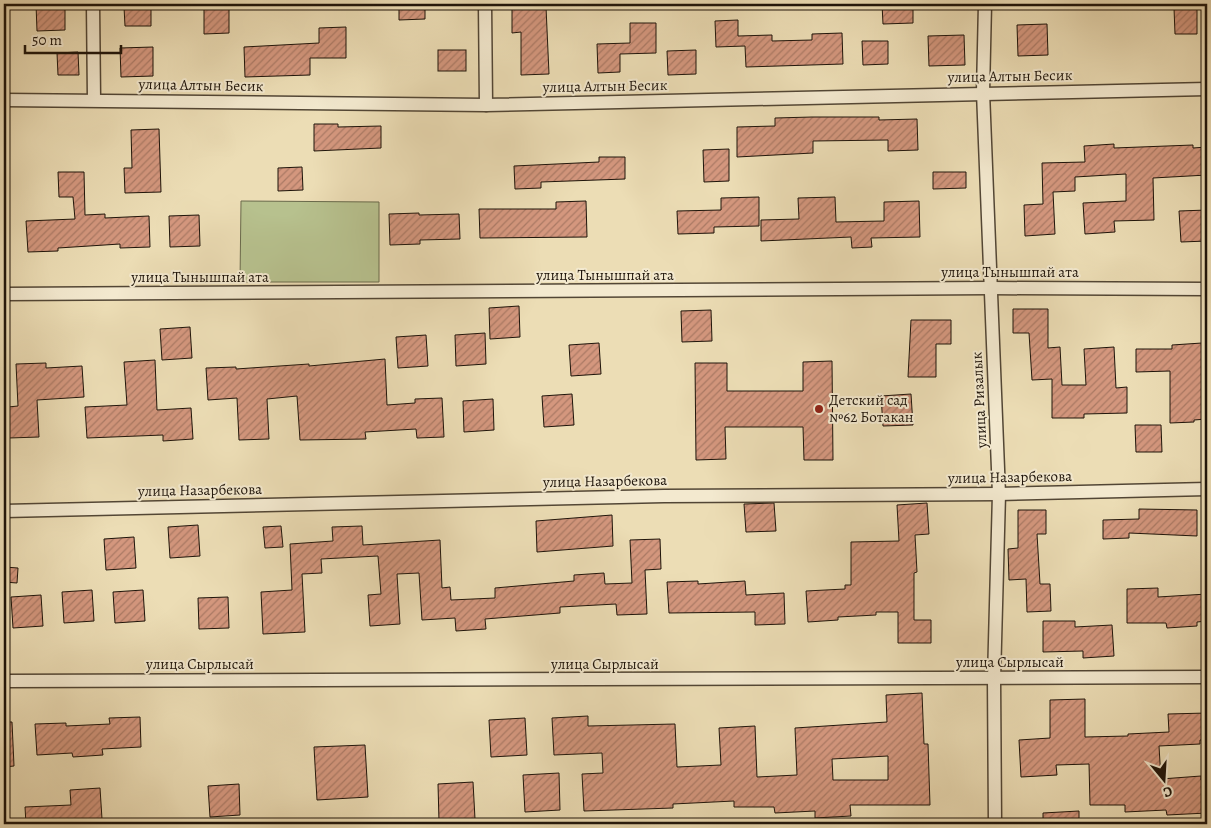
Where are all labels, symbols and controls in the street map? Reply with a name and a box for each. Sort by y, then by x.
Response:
scale bar [25,22,121,54]
text: 50 m [32,30,62,50]
street label: улица Алтын Бесик [946,65,1073,87]
street label: улица Алтын Бесик [137,74,264,96]
street label: улица Алтын Бесик [541,75,668,97]
street label: улица Тынышпай ата [940,262,1079,282]
street label: улица Тынышпай ата [535,265,674,285]
street label: улица Тынышпай ата [130,267,269,287]
street label: улица Ризалык [966,351,992,450]
place label: Детский сад №62 Ботакан [829,390,914,427]
marker: Детский сад №62 Ботакан [813,403,825,415]
street label: улица Назарбекова [947,466,1072,488]
street label: улица Назарбекова [542,470,667,492]
street label: улица Назарбекова [137,479,262,501]
street label: улица Сырлысай [955,652,1064,672]
street label: улица Сырлысай [145,654,254,674]
street label: улица Сырлысай [550,654,659,674]
north arrow [1138,756,1188,806]
text: С [1160,782,1175,802]

